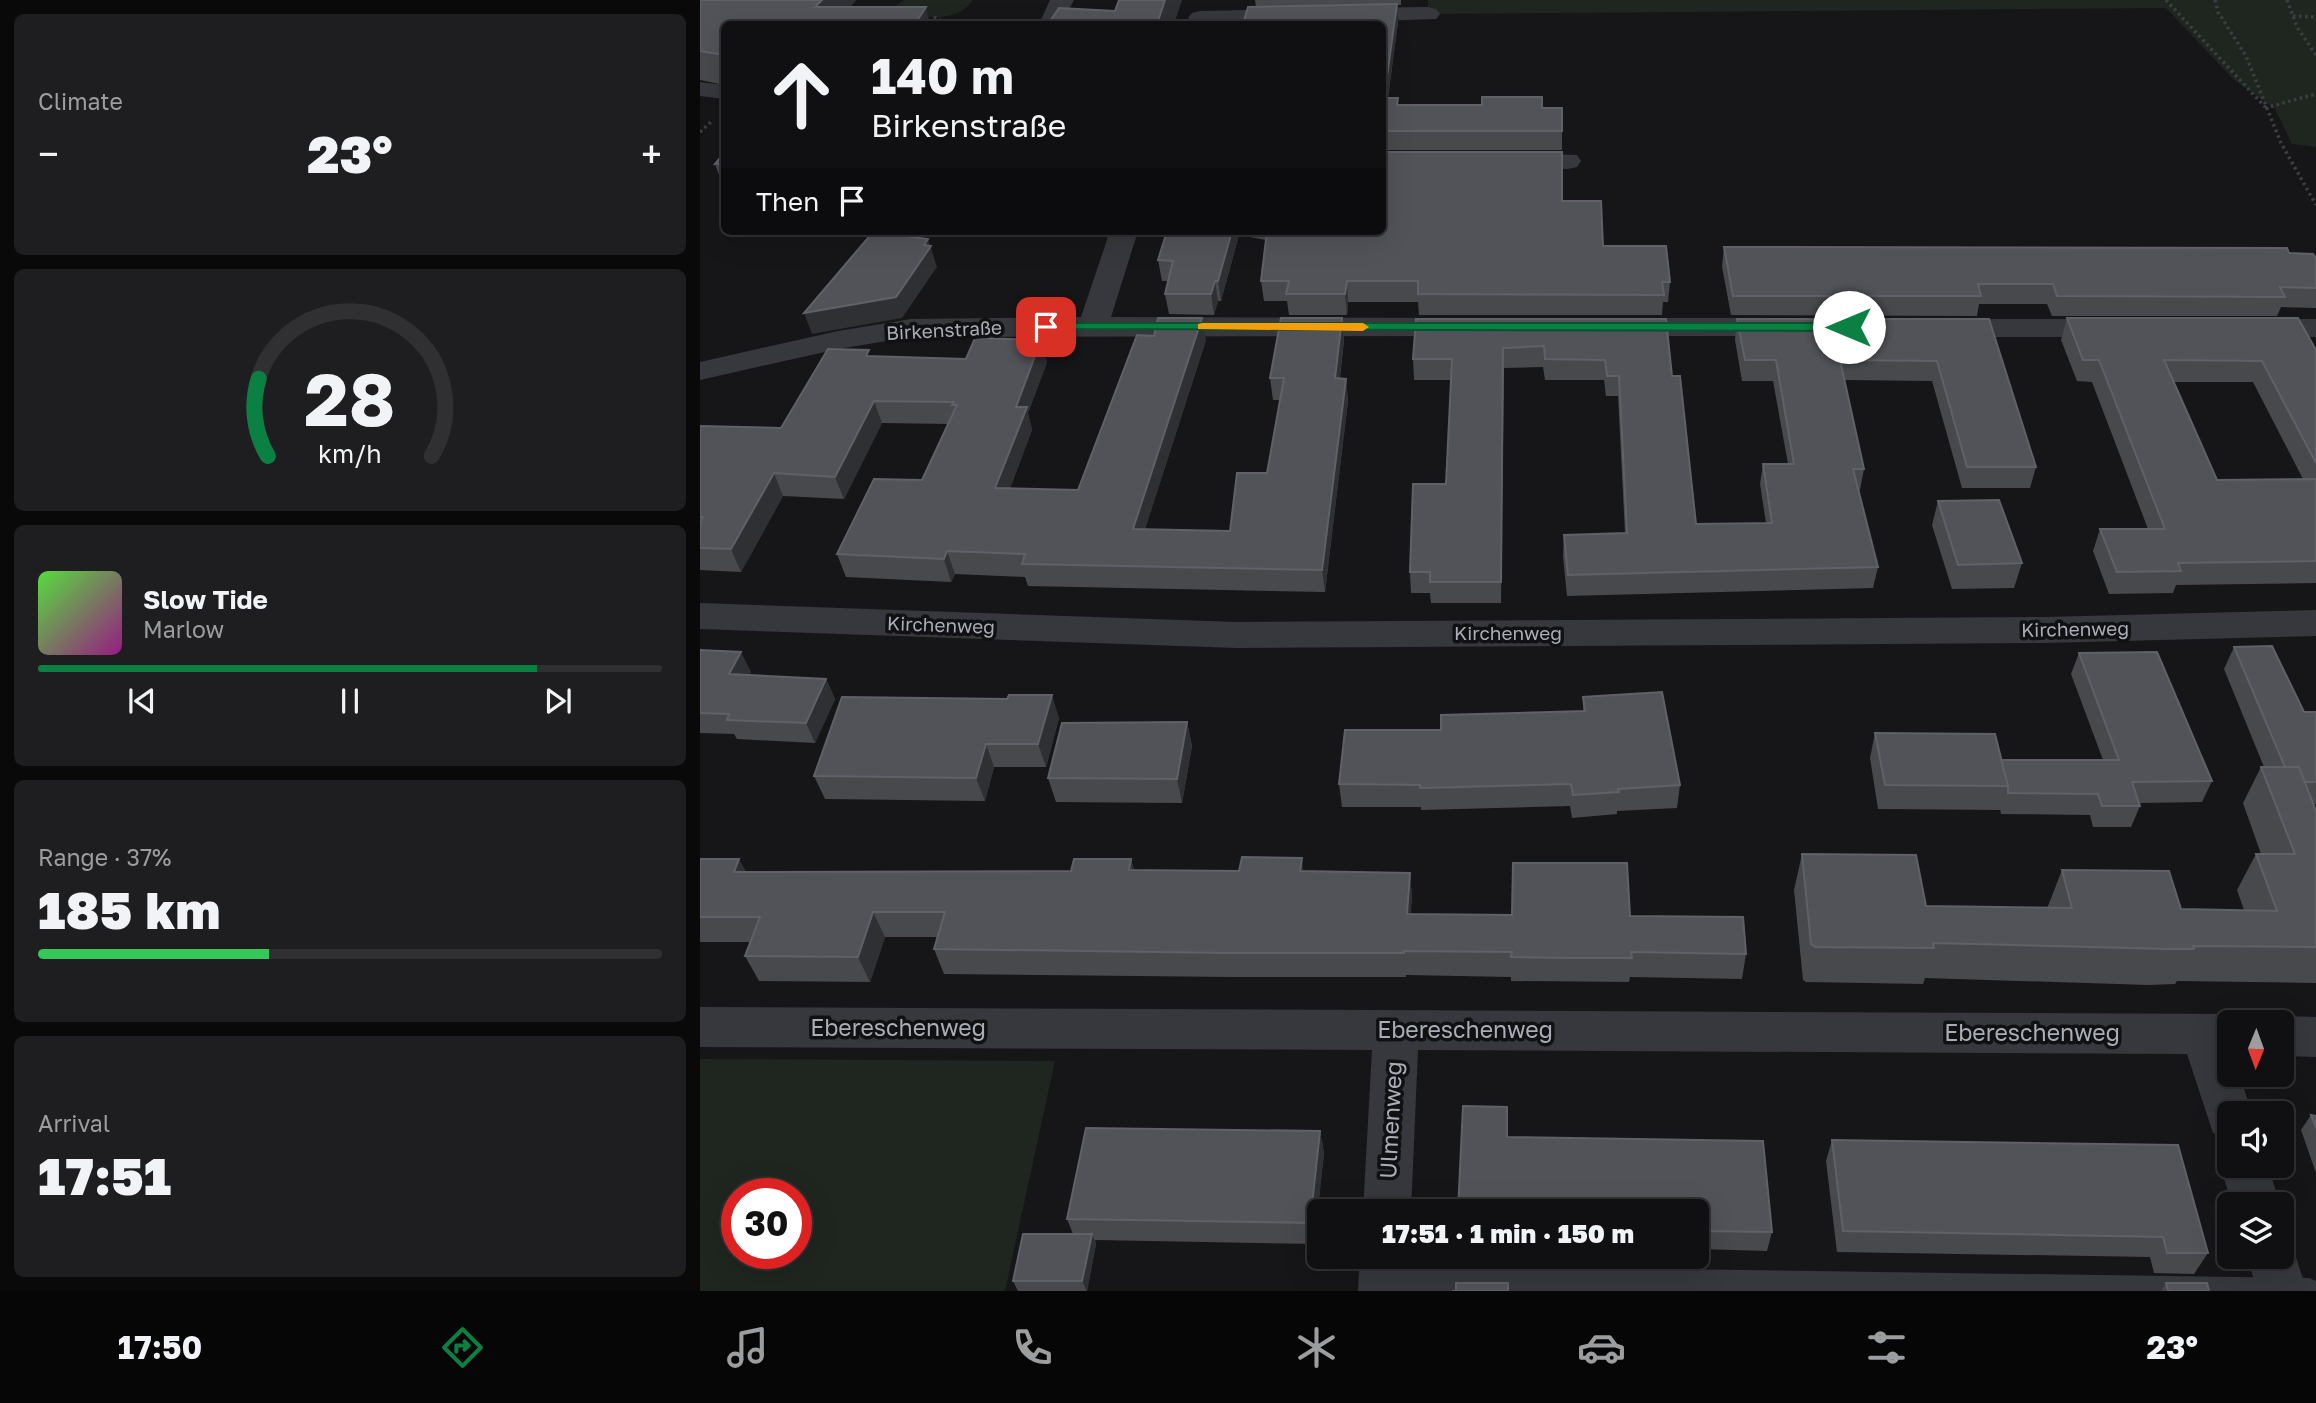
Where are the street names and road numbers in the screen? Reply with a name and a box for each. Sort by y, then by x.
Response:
street label: Birkenstraße [885,315,1002,344]
street label: Kirchenweg [887,611,995,638]
street label: Kirchenweg [2021,616,2129,641]
street label: Kirchenweg [1454,621,1562,644]
street label: Ebereschenweg [810,1013,986,1041]
street label: Ebereschenweg [1377,1015,1553,1043]
street label: Ebereschenweg [1944,1018,2120,1046]
street label: Ulmenweg [1373,1060,1407,1179]

